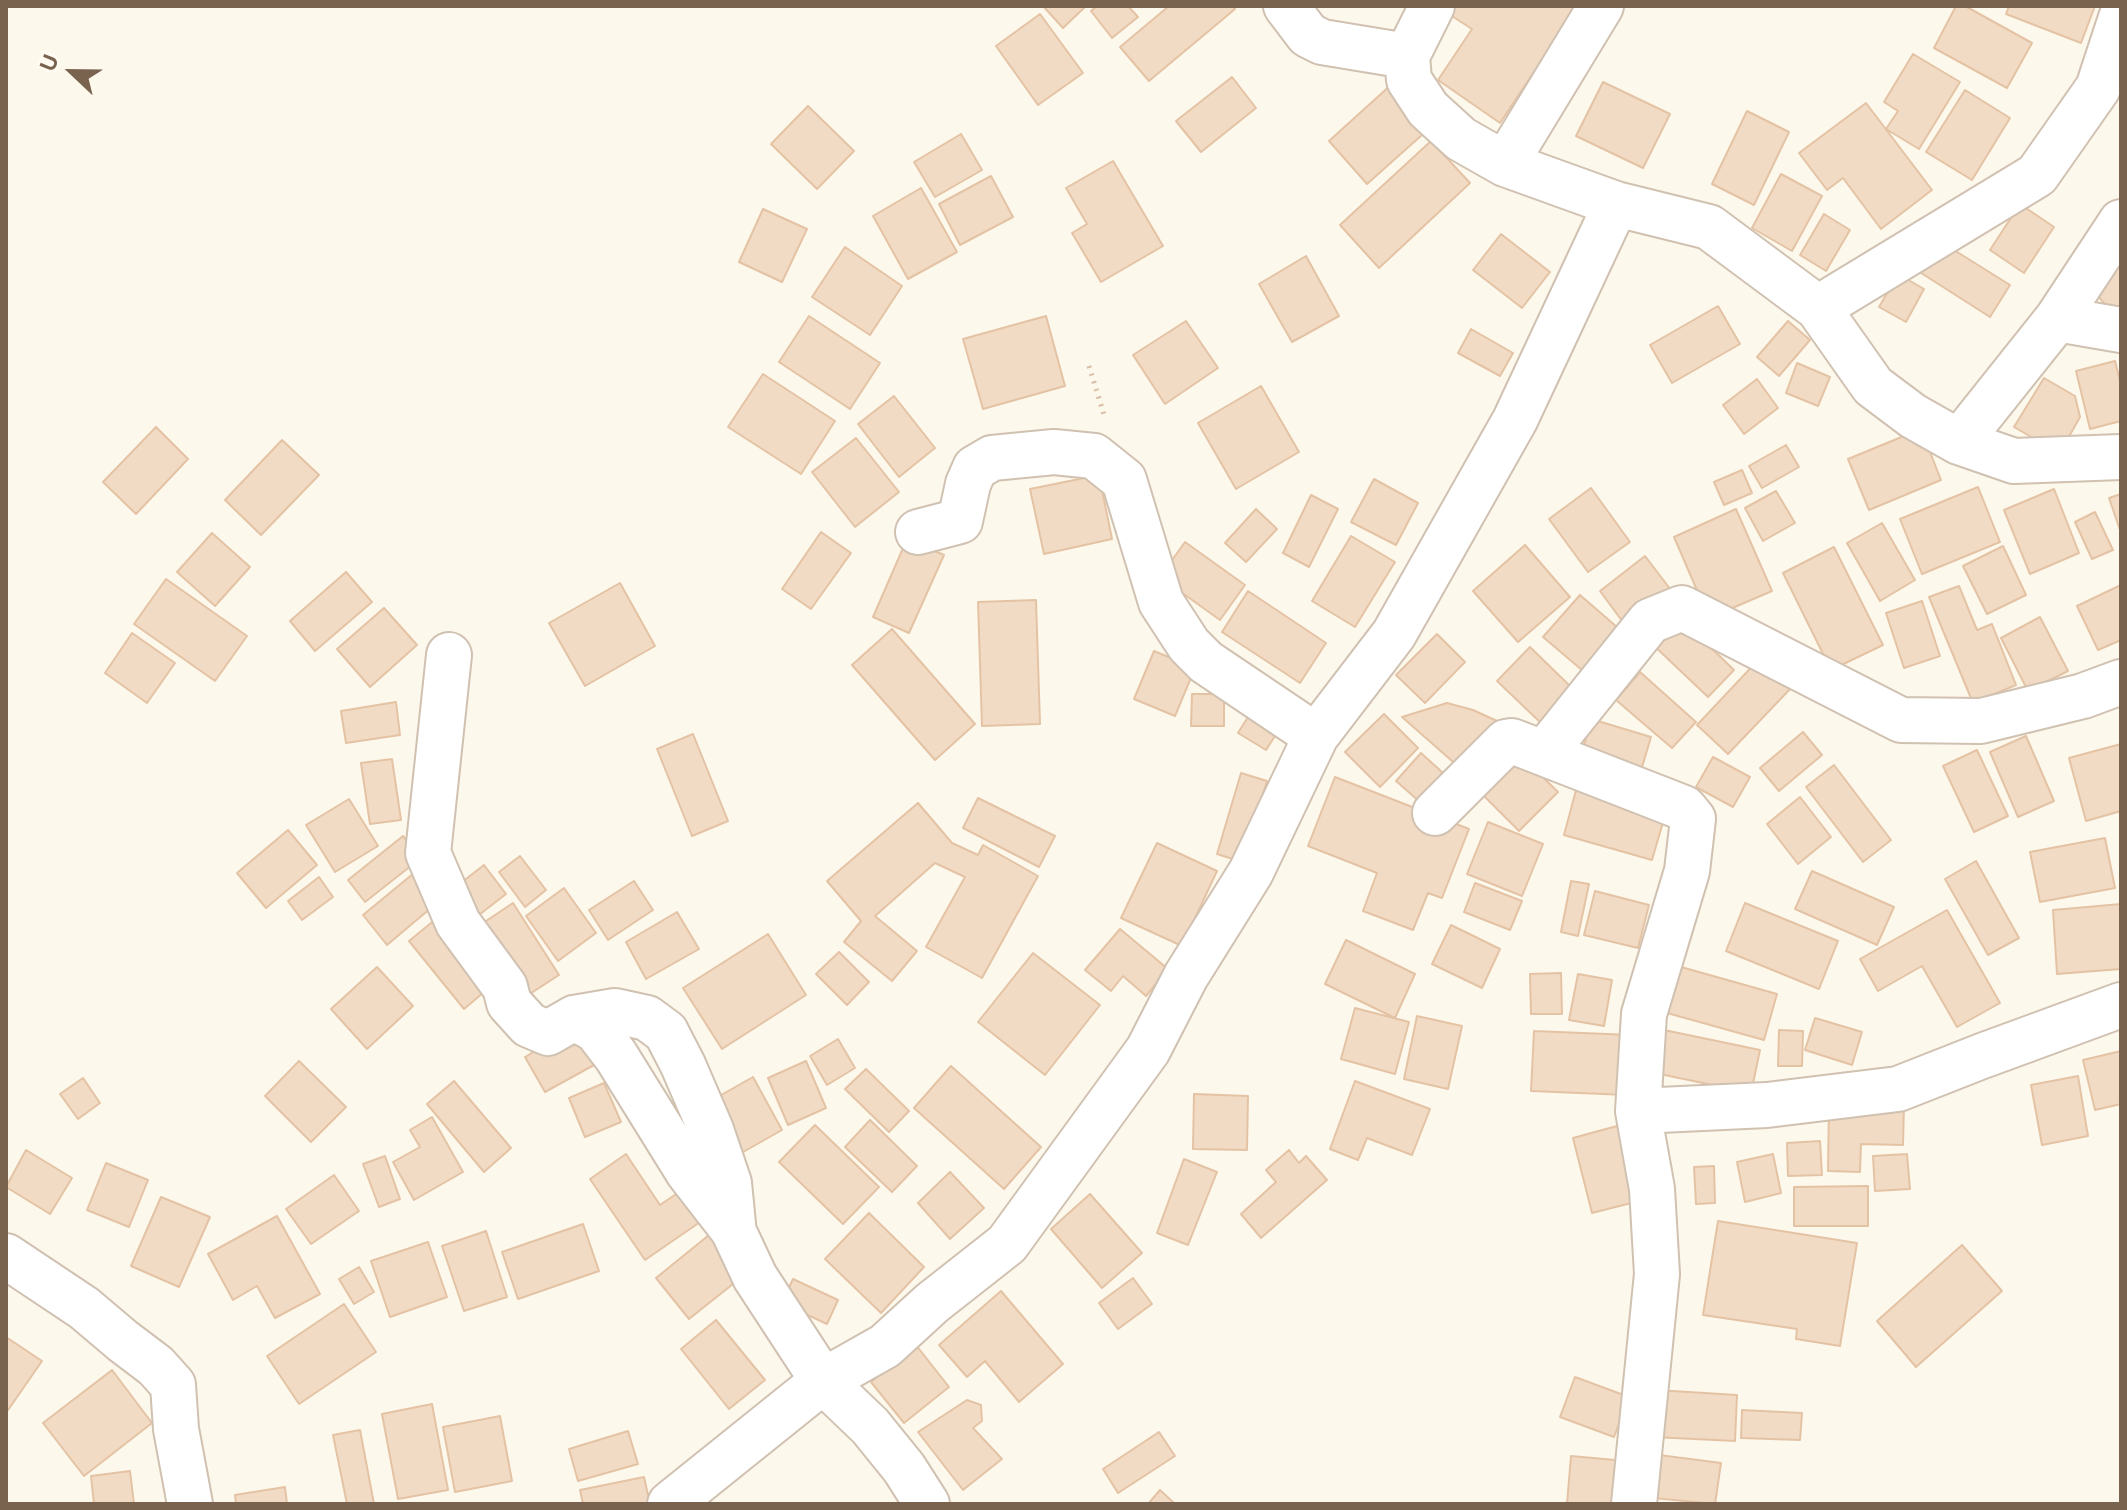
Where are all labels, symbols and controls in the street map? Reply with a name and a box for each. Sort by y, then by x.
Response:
north arrow [32,32,112,112]
text: U [34,51,65,75]

